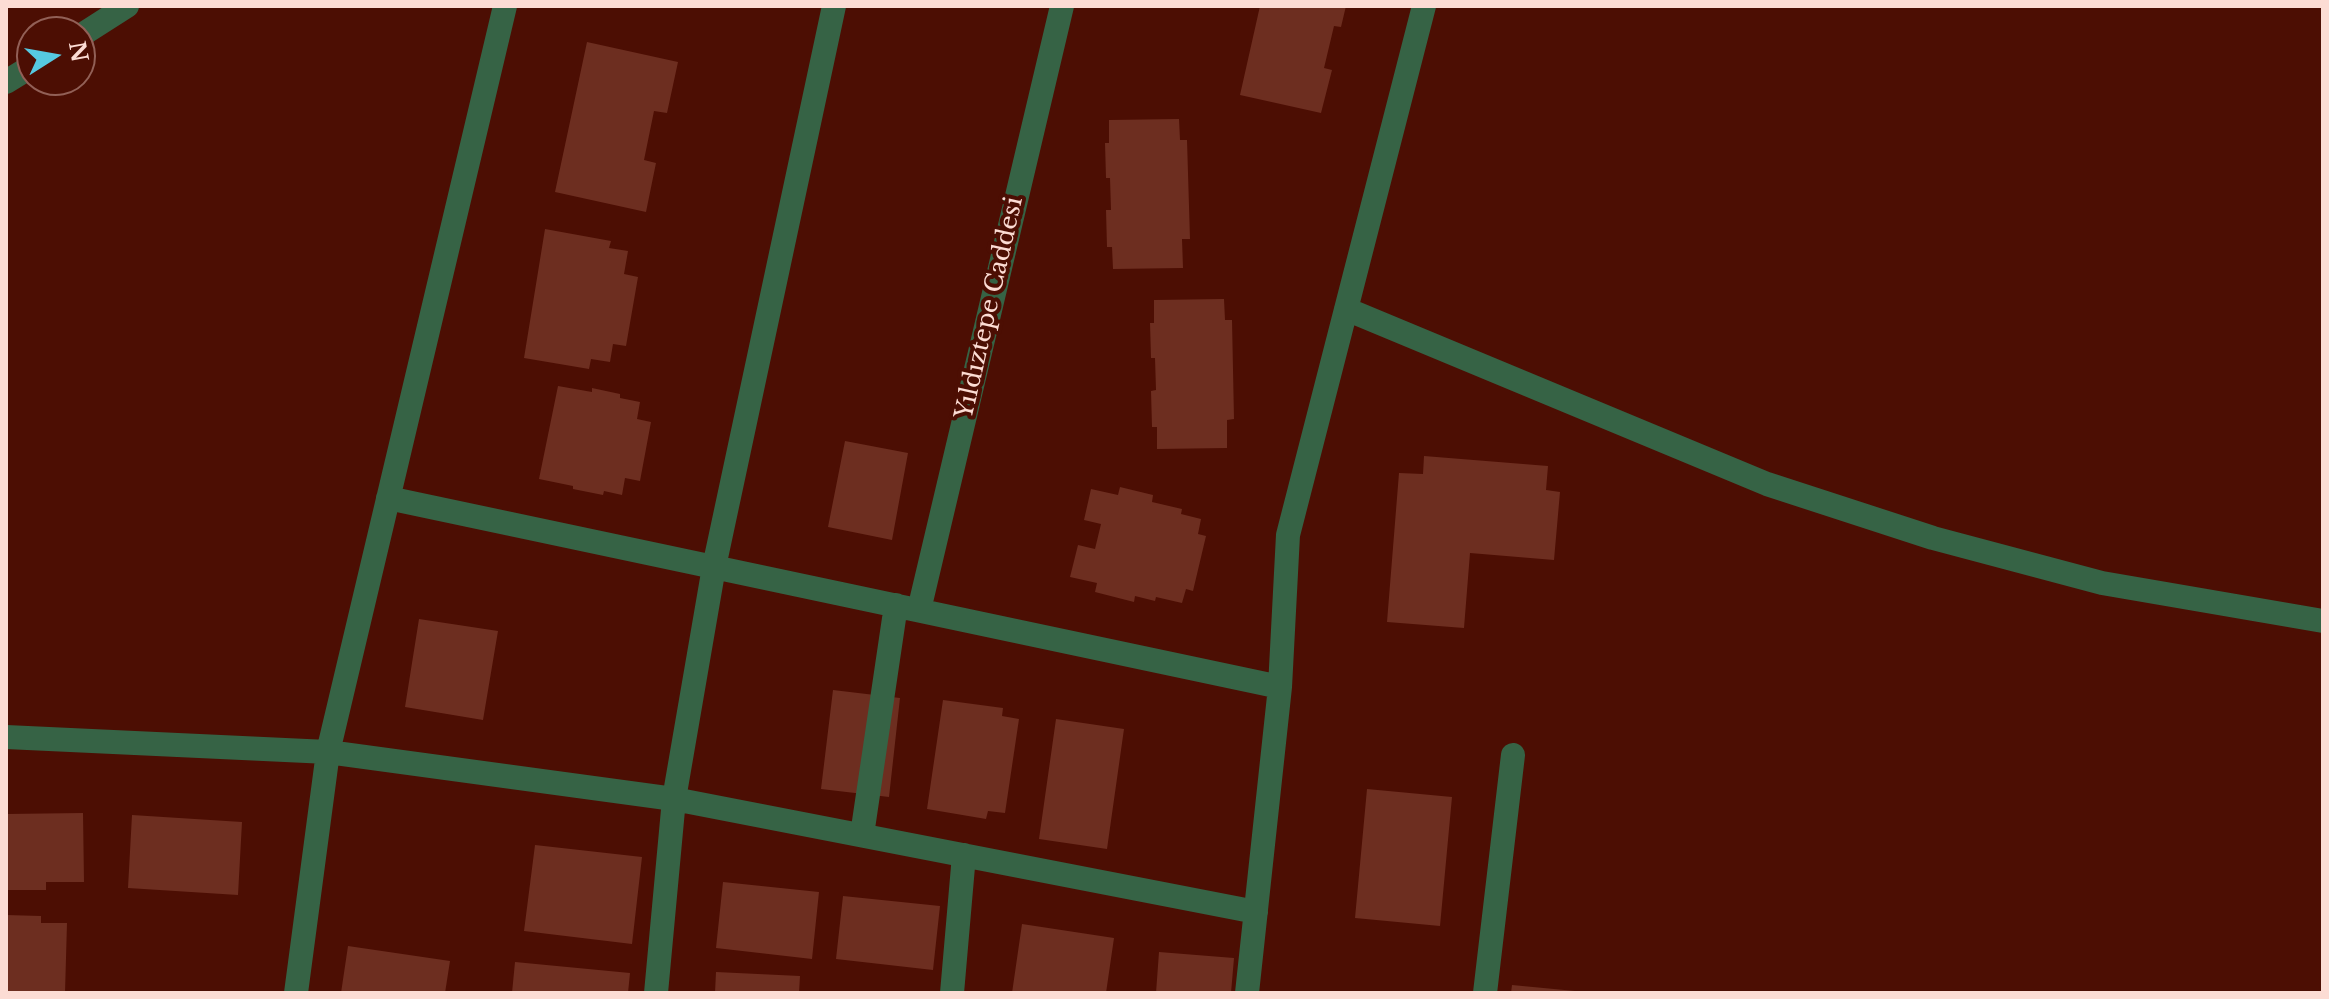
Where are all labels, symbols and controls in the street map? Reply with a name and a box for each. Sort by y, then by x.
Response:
north arrow [16,16,96,96]
text: N [63,39,93,64]
street label: Yıldıztepe Caddesi [950,194,1030,422]

